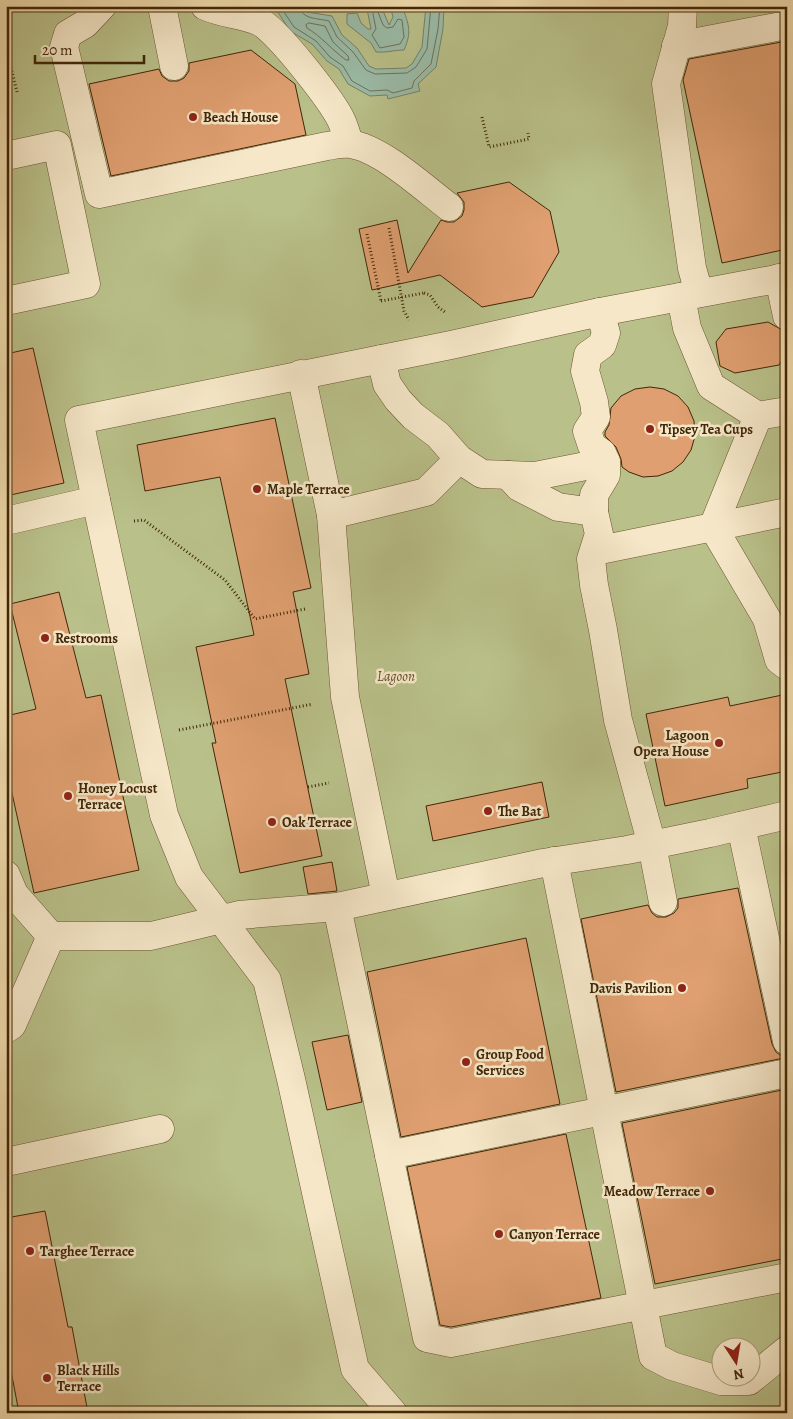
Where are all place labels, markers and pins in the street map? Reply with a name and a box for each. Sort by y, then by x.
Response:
place label: Beach House [203,108,279,127]
marker: Beach House [187,111,199,123]
place label: Tipsey Tea Cups [660,420,753,439]
marker: Tipsey Tea Cups [644,423,656,435]
place label: Maple Terrace [267,480,350,499]
marker: Maple Terrace [251,483,263,495]
place label: Restrooms [55,629,118,648]
marker: Restrooms [39,632,51,644]
place label: Lagoon Opera House [634,726,710,761]
marker: Lagoon Opera House [713,737,725,749]
place label: Honey Locust Terrace [78,779,158,814]
marker: Honey Locust Terrace [62,790,74,802]
place label: The Bat [498,802,542,821]
marker: The Bat [482,805,494,817]
place label: Oak Terrace [282,813,353,832]
marker: Oak Terrace [266,816,278,828]
place label: Davis Pavilion [589,979,672,998]
marker: Davis Pavilion [676,982,688,994]
place label: Group Food Services [476,1045,545,1080]
marker: Group Food Services [460,1056,472,1068]
place label: Meadow Terrace [604,1182,701,1201]
marker: Meadow Terrace [704,1185,716,1197]
place label: Canyon Terrace [509,1225,601,1244]
marker: Canyon Terrace [493,1228,505,1240]
place label: Targhee Terrace [40,1242,135,1261]
marker: Targhee Terrace [24,1245,36,1257]
place label: Black Hills Terrace [57,1361,120,1396]
marker: Black Hills Terrace [41,1372,53,1384]

